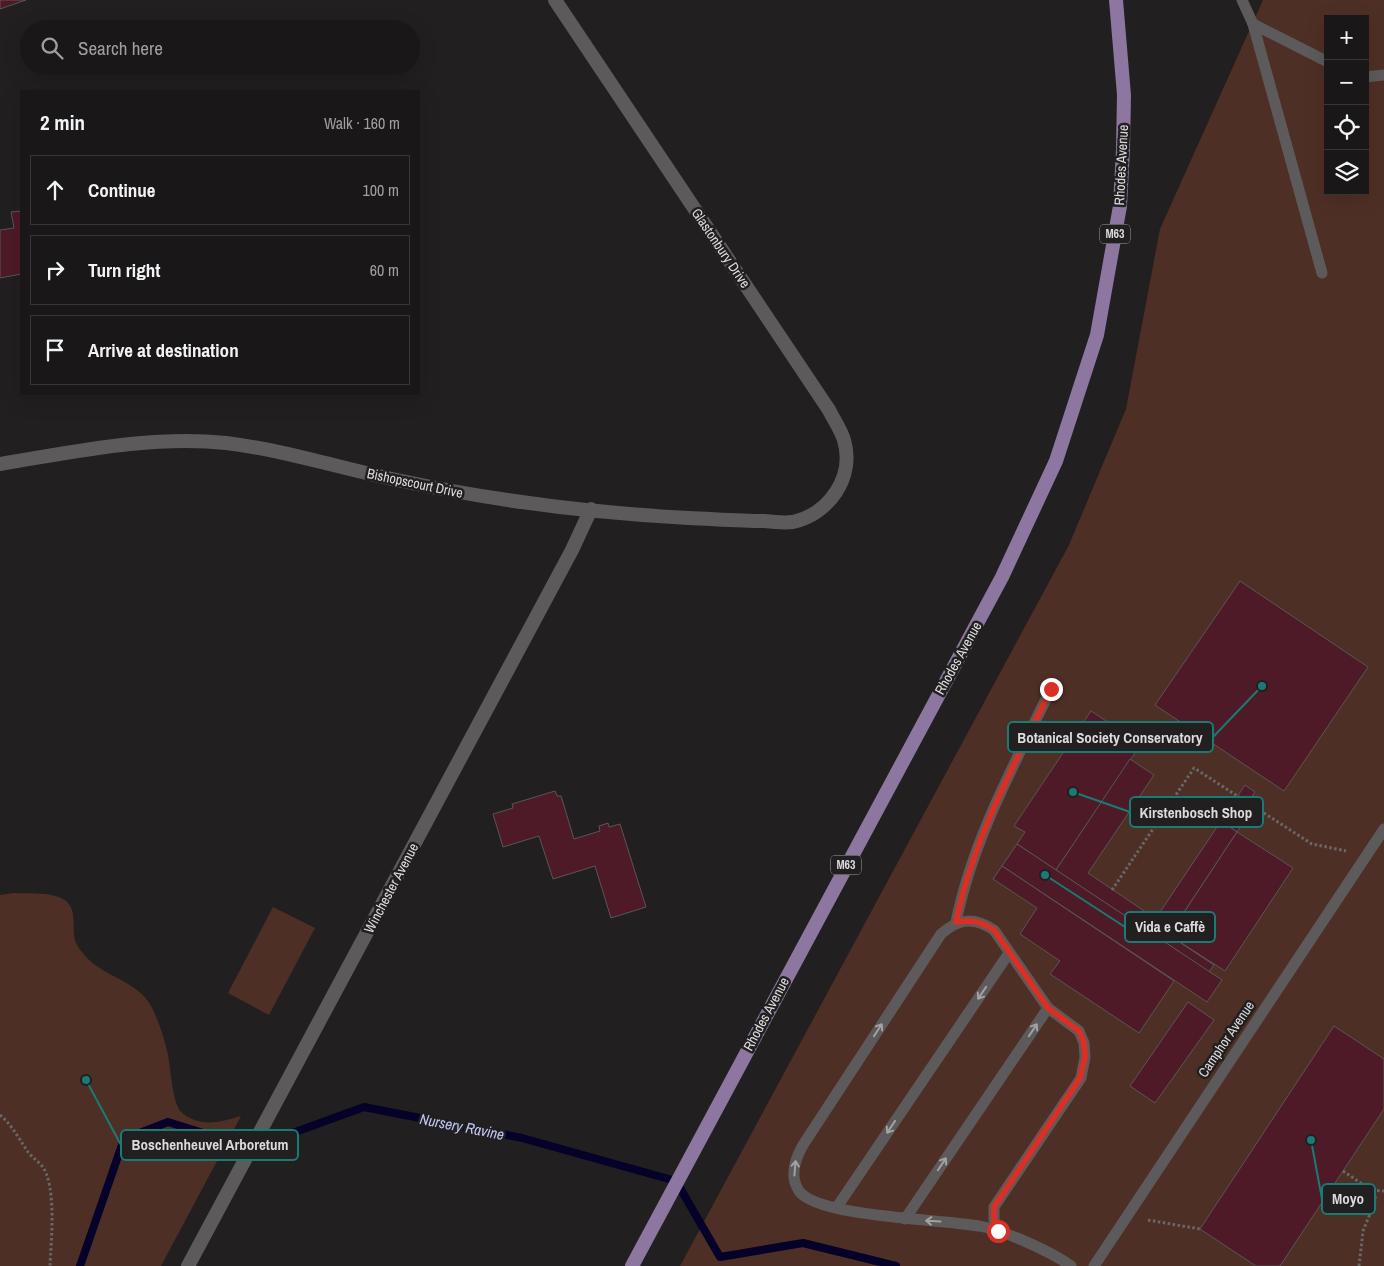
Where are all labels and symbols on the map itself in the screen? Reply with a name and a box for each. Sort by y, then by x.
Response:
street label: Rhodes Avenue [1110,124,1132,206]
street label: Glastonbury Drive [688,205,754,291]
road number: M63 [1100,224,1130,243]
street label: Bishopscourt Drive [365,464,465,502]
street label: Rhodes Avenue [931,618,985,698]
route end [1040,678,1063,701]
callout: Botanical Society Conservatory [1008,722,1213,752]
text: Botanical Society Conservatory [1017,727,1203,748]
callout: Kirstenbosch Shop [1130,797,1263,827]
text: Kirstenbosch Shop [1140,802,1252,823]
street label: Winchester Avenue [360,840,422,936]
road number: M63 [831,856,861,874]
callout: Vida e Caffè [1125,912,1215,942]
text: Vida e Caffè [1135,916,1205,937]
street label: Rhodes Avenue [739,974,793,1054]
one-way arrow [977,986,987,1000]
street label: Camphor Avenue [1194,997,1258,1081]
one-way arrow [873,1023,883,1037]
one-way arrow [1028,1023,1038,1037]
water label: Nursery Ravine [418,1108,506,1145]
one-way arrow [886,1120,896,1134]
callout: Boschenheuvel Arboretum [121,1130,298,1160]
text: Boschenheuvel Arboretum [132,1134,288,1155]
one-way arrow [937,1158,947,1172]
one-way arrow [790,1160,800,1176]
callout: Moyo [1322,1184,1375,1214]
text: Moyo [1332,1188,1364,1209]
one-way arrow [925,1216,941,1225]
route start [987,1220,1010,1243]

